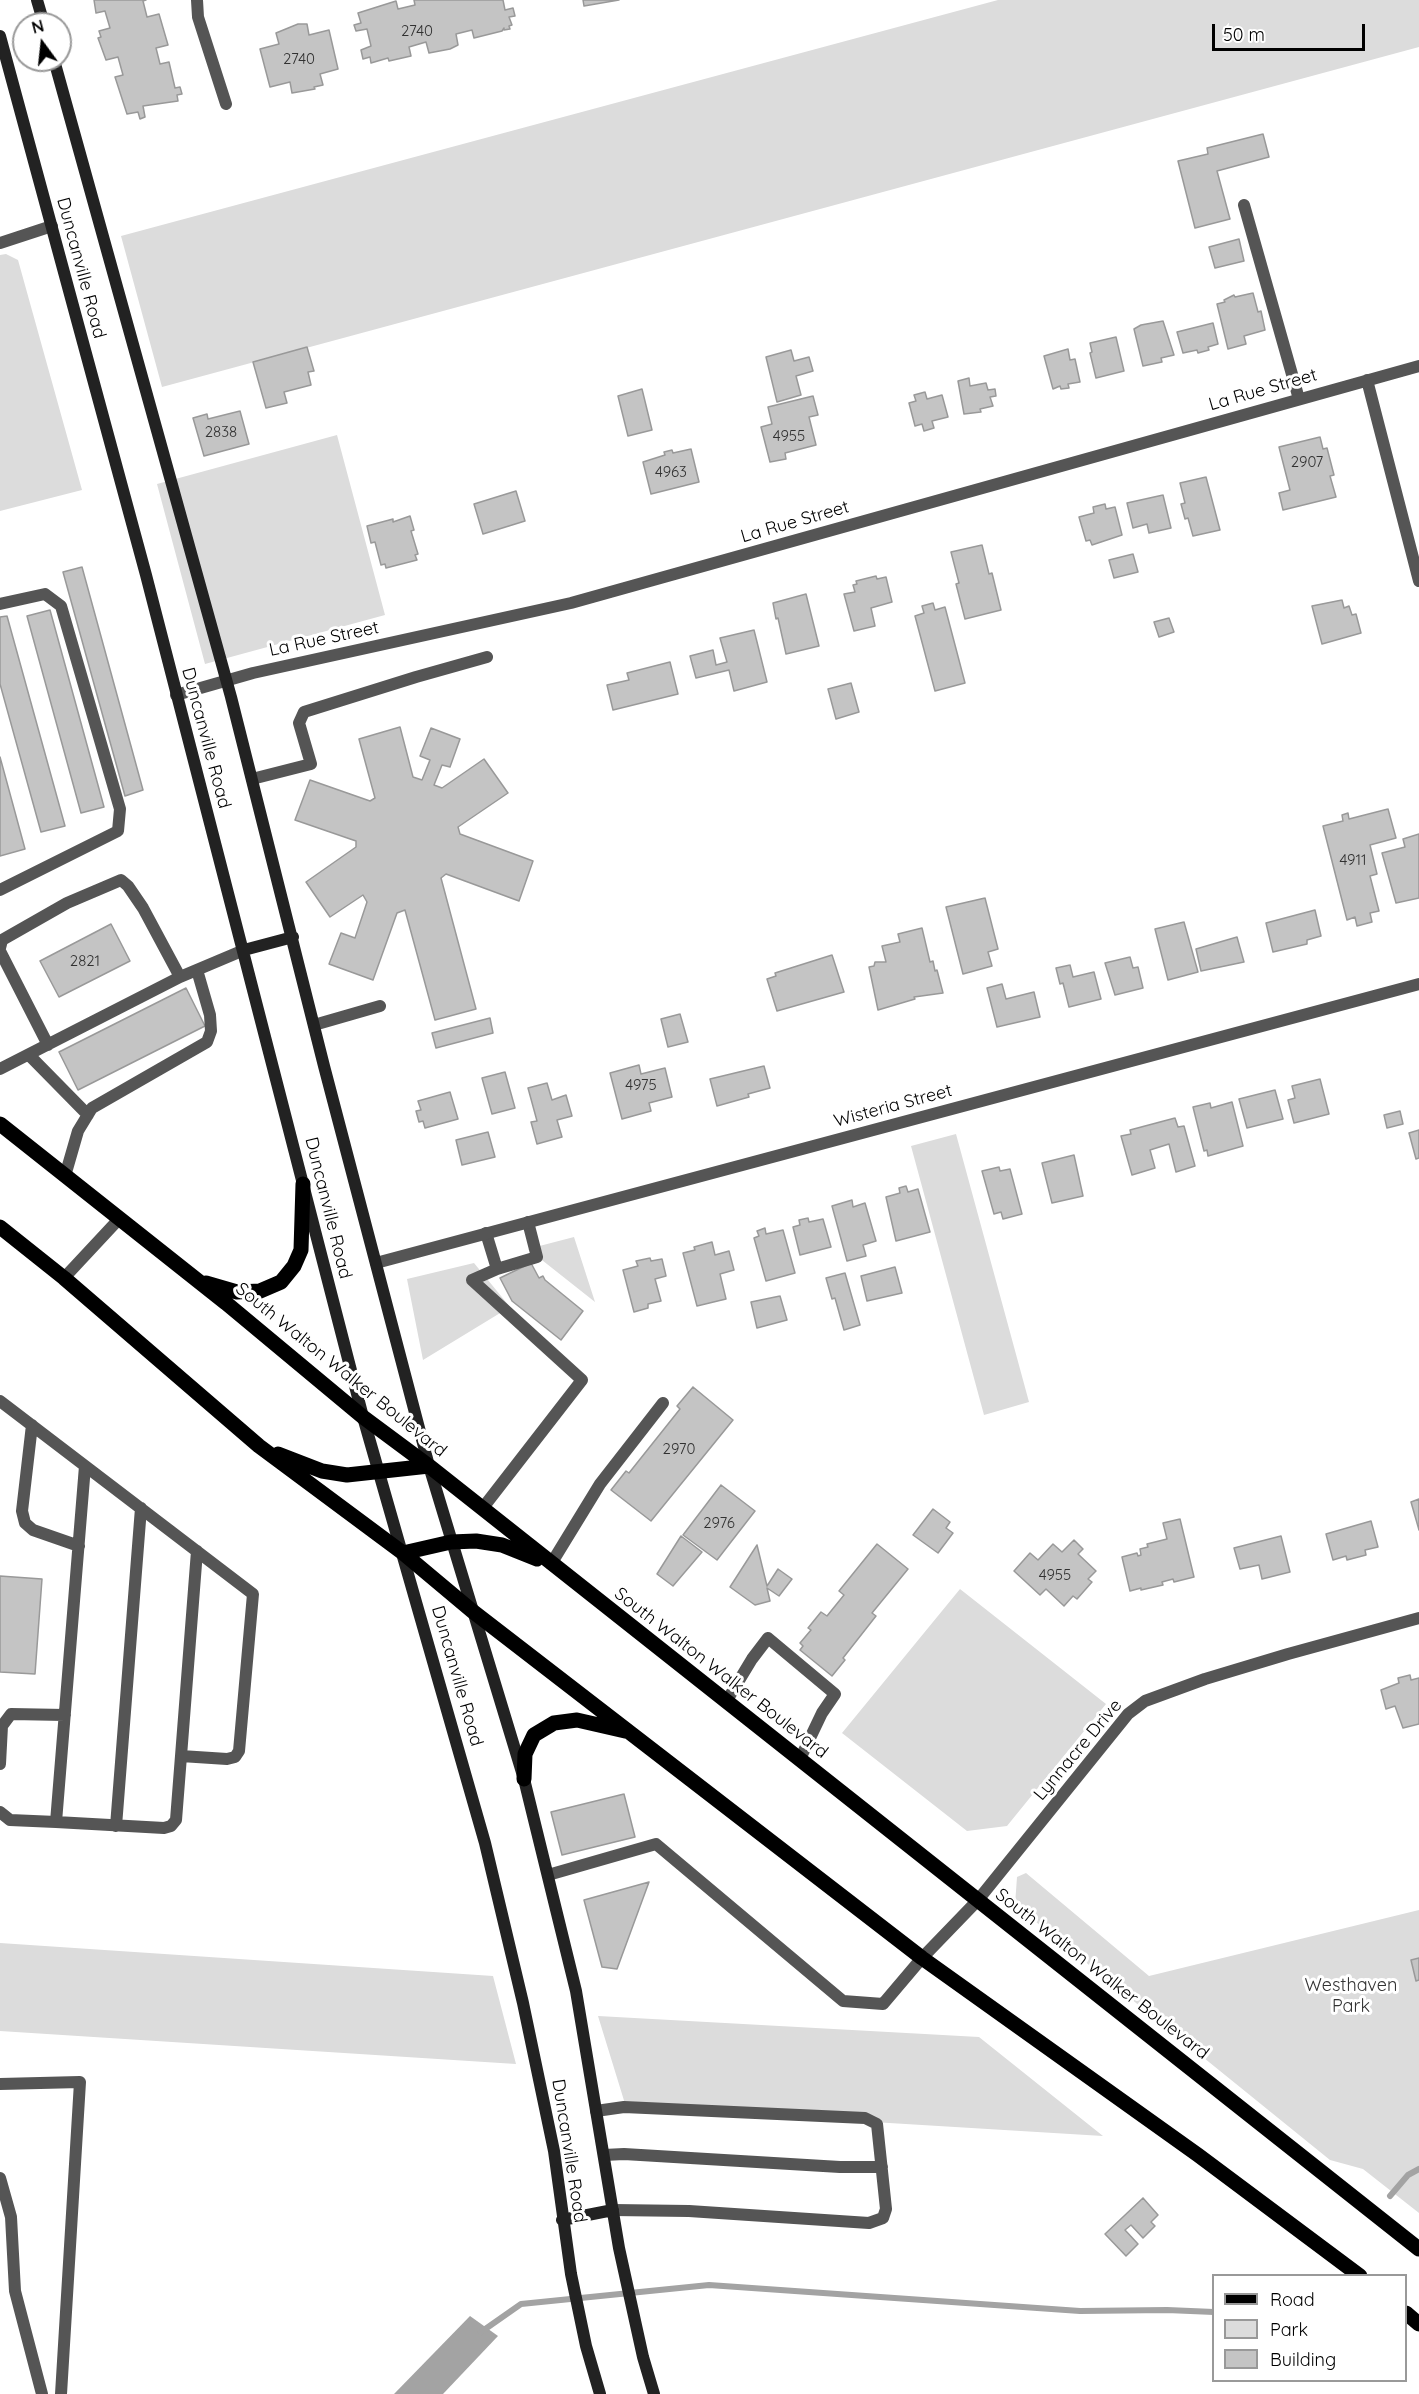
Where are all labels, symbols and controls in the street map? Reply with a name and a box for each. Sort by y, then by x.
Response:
north arrow [12,12,72,72]
scale bar [1215,12,1368,50]
text: N [30,15,46,38]
house number: 2740 [401,22,433,40]
text: 50 m [1223,23,1265,46]
house number: 2740 [283,50,315,68]
street label: Duncanville Road [52,195,110,341]
street label: La Rue Street [1206,364,1320,416]
house number: 2838 [205,423,237,441]
house number: 4955 [773,427,805,445]
house number: 2907 [1291,453,1323,471]
house number: 4963 [655,463,687,481]
street label: La Rue Street [738,496,852,548]
street label: La Rue Street [267,617,381,661]
street label: Duncanville Road [177,665,235,811]
house number: 4911 [1339,851,1367,869]
house number: 2821 [70,952,100,970]
house number: 4975 [625,1076,657,1094]
street label: Wisteria Street [831,1080,955,1132]
street label: Duncanville Road [300,1135,356,1281]
street label: South Walton Walker Boulevard [231,1278,451,1462]
house number: 2970 [663,1440,695,1458]
house number: 2976 [703,1514,735,1532]
house number: 4955 [1039,1566,1071,1584]
street label: South Walton Walker Boulevard [610,1583,832,1763]
street label: Duncanville Road [427,1603,487,1749]
street label: Lynnacre Drive [1029,1695,1127,1805]
street label: South Walton Walker Boulevard [991,1884,1213,2064]
park label: Westhaven Park [1305,1975,1397,2018]
street label: Duncanville Road [547,2078,591,2224]
legend [1212,2274,1407,2382]
text: Road [1270,2288,1315,2311]
text: Park [1270,2318,1308,2341]
text: Building [1270,2348,1336,2371]

